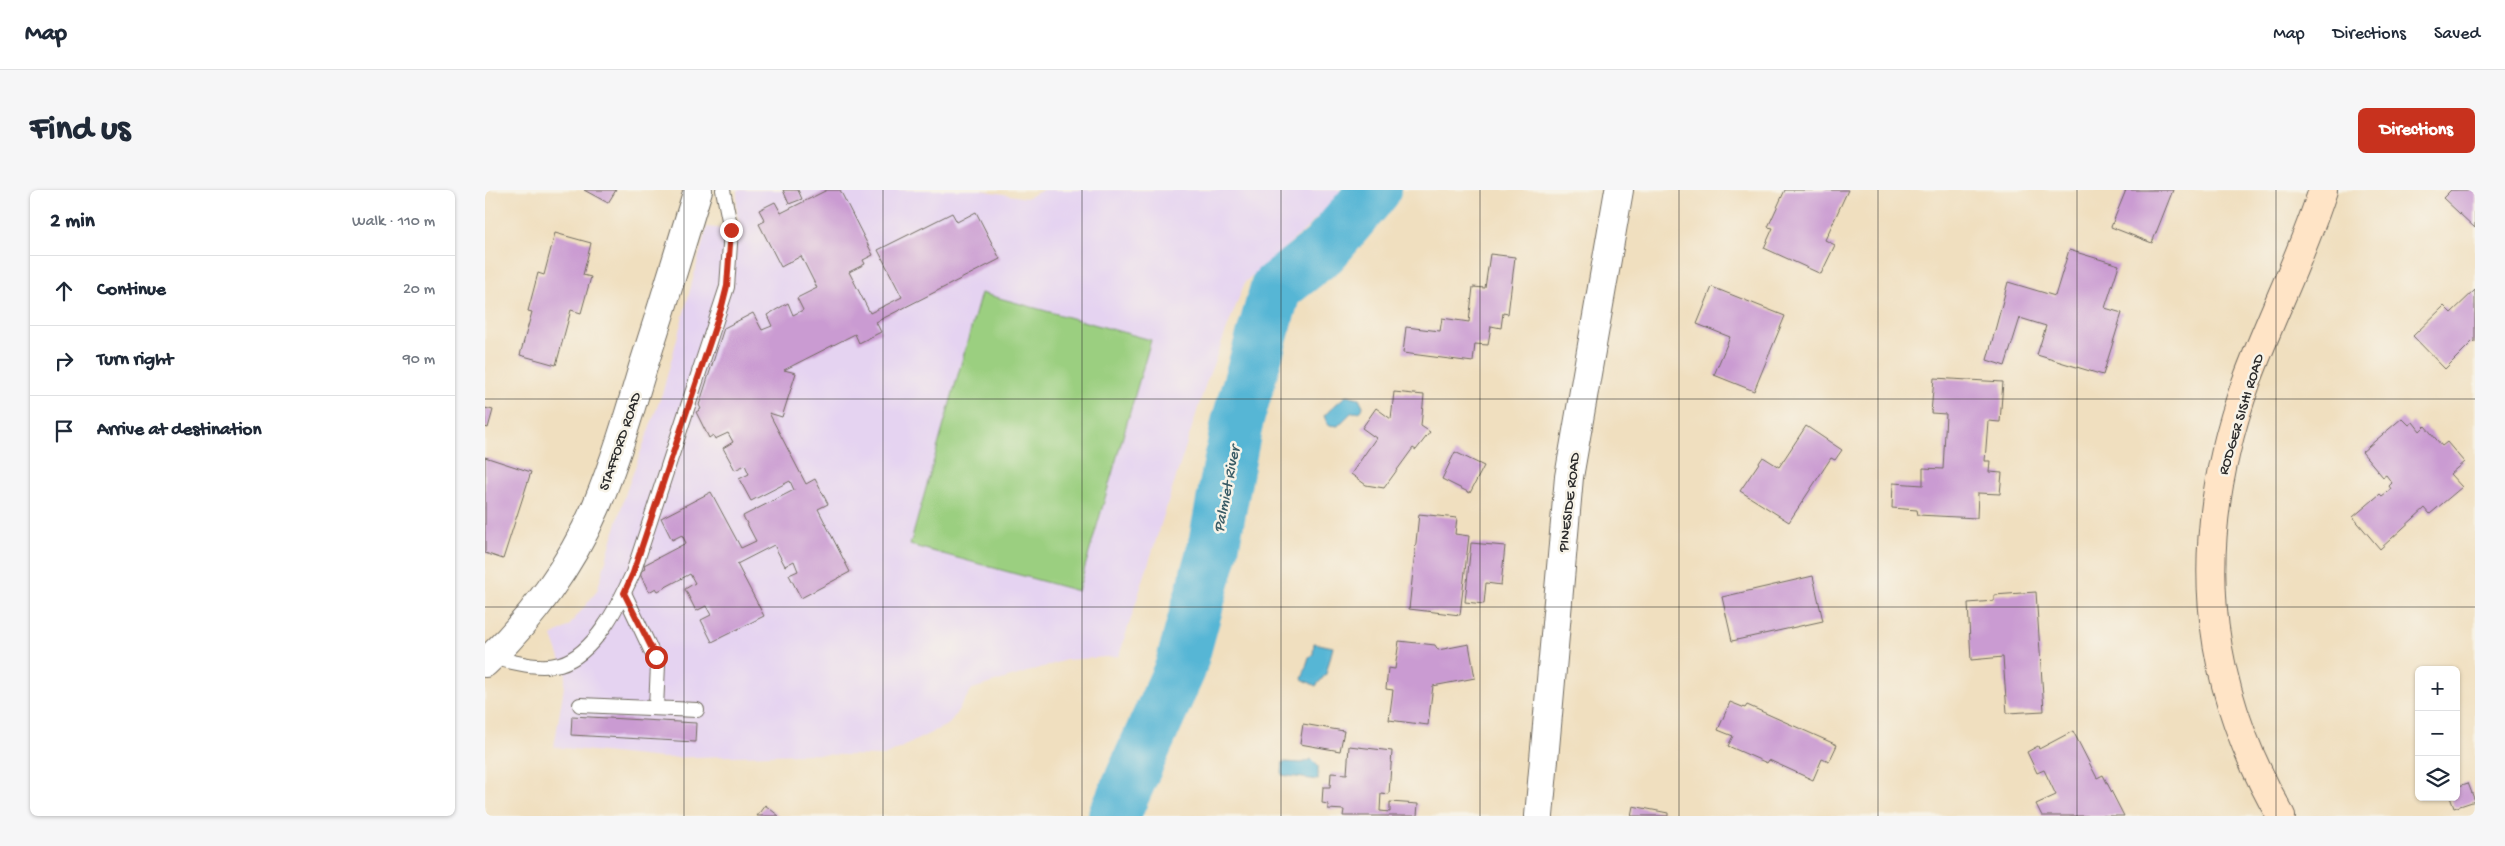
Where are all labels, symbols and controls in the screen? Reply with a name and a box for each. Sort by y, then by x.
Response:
text: Map [25,20,67,49]
text: Map [2273,24,2305,45]
text: Directions [2333,24,2406,45]
text: Saved [2434,24,2480,45]
button: Directions [2358,108,2475,153]
text: Find us [30,110,130,151]
text: 2 min [50,210,95,235]
text: Walk · 110 m [352,213,435,232]
route end [720,219,743,242]
icon: ahead [50,277,78,305]
text: Continue [97,279,166,302]
text: 20 m [403,281,435,300]
icon: right [50,347,78,375]
text: Turn right [97,349,173,372]
text: 90 m [403,351,435,370]
street label: RODGER SISHI ROAD [2215,352,2269,477]
street label: STAFFORD ROAD [596,390,646,493]
icon: arrive [50,417,78,445]
text: Arrive at destination [97,419,261,442]
water label: Palmiet River [1211,442,1247,534]
street label: PINESIDE ROAD [1555,451,1585,554]
route start [645,646,668,669]
map controls [2415,666,2460,801]
button: + [2415,666,2460,711]
button: − [2415,711,2460,756]
button: layers [2415,756,2460,801]

